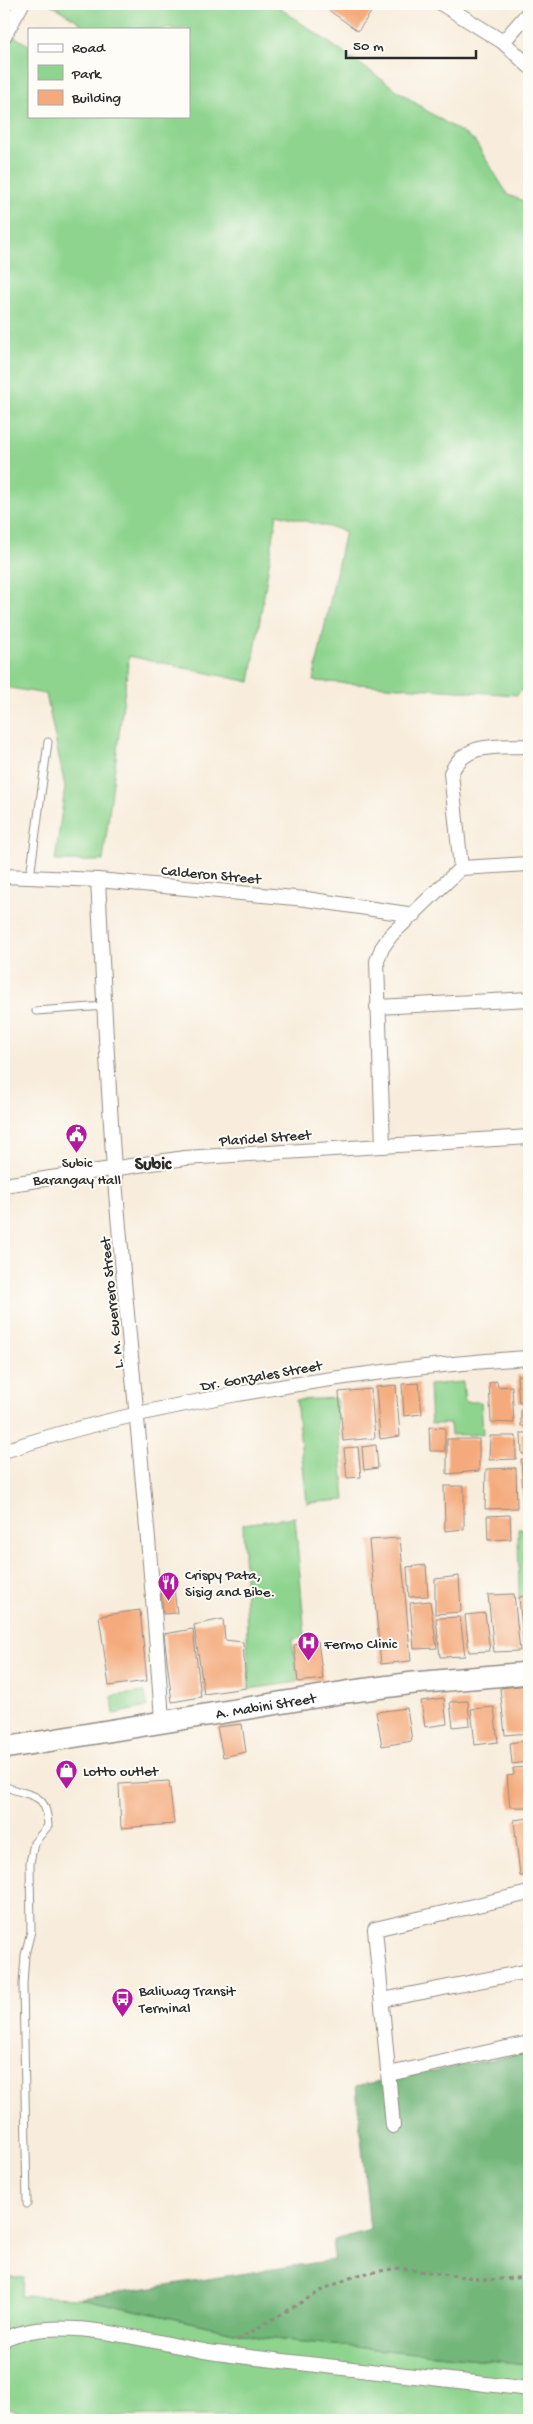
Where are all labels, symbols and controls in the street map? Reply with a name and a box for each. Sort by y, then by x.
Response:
legend [28,28,190,118]
scale bar [346,28,476,60]
text: 50 m [353,38,384,56]
text: Road [72,40,106,58]
text: Park [71,66,102,84]
text: Building [71,90,121,108]
street label: Calderon Street [160,863,263,889]
public building icon: Subic Barangay Hall [65,1122,89,1153]
street label: Plaridel Street [218,1127,313,1151]
place label: Subic Barangay Hall [32,1155,121,1190]
district label: Subic [135,1155,172,1176]
street label: L. M. Guerrero Street [97,1235,129,1369]
street label: Dr. Gonzales Street [198,1357,325,1397]
place label: Crispy Pata, Sisig and Bibe. [185,1567,275,1602]
restaurant icon: Crispy Pata, Sisig and Bibe. [157,1571,181,1602]
hospital icon: Fermo Clinic [296,1631,320,1662]
place label: Fermo Clinic [323,1636,398,1654]
street label: A. Mabini Street [215,1690,319,1724]
shop icon: Lotto outlet [55,1758,79,1789]
place label: Lotto outlet [83,1763,160,1781]
place label: Baliwag Transit Terminal [138,1983,237,2018]
bus stop icon: Baliwag Transit Terminal [111,1987,135,2018]

